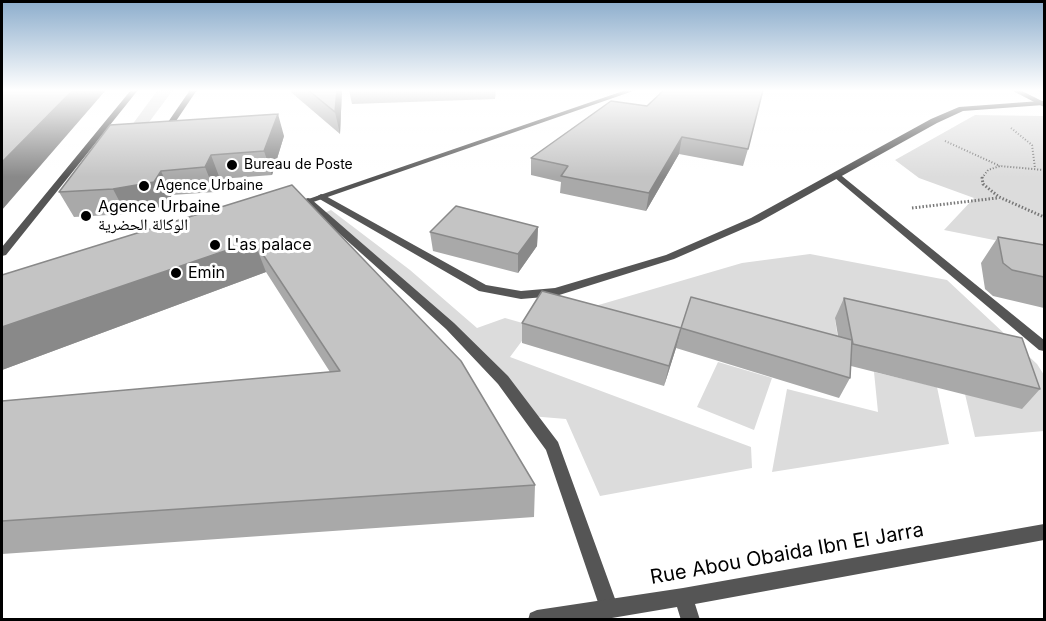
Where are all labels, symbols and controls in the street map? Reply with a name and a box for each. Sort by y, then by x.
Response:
place label: Bureau de Poste [244,157,353,173]
marker: Bureau de Poste [225,158,239,172]
place label: Agence Urbaine [156,178,263,194]
marker: Agence Urbaine [137,179,151,193]
place label: Agence Urbaine الوكالة الحضرية [98,197,220,235]
marker: Agence Urbaine الوكالة الحضرية [79,209,93,223]
place label: L'as palace [227,235,312,255]
marker: L'as palace [208,238,222,252]
place label: Emin [188,263,225,283]
marker: Emin [169,266,183,280]
street label: Rue Abou Obaida Ibn El Jarra [648,518,926,590]

